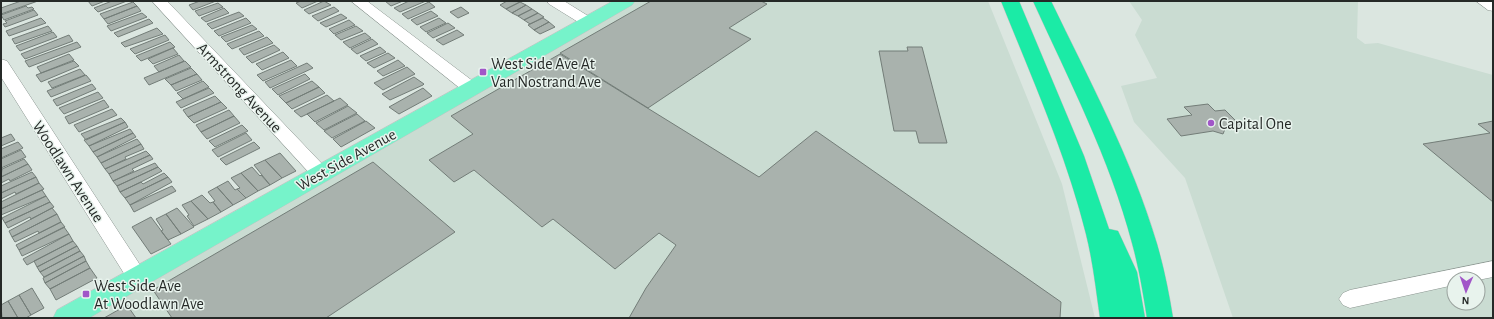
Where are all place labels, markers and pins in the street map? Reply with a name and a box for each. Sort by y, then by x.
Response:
place label: West Side Ave At Van Nostrand Ave [491,56,601,90]
marker: West Side Ave At Van Nostrand Ave [478,67,488,77]
place label: Capital One [1219,116,1292,132]
marker: Capital One [1206,118,1216,128]
place label: West Side Ave At Woodlawn Ave [94,278,204,312]
marker: West Side Ave At Woodlawn Ave [81,289,91,299]

